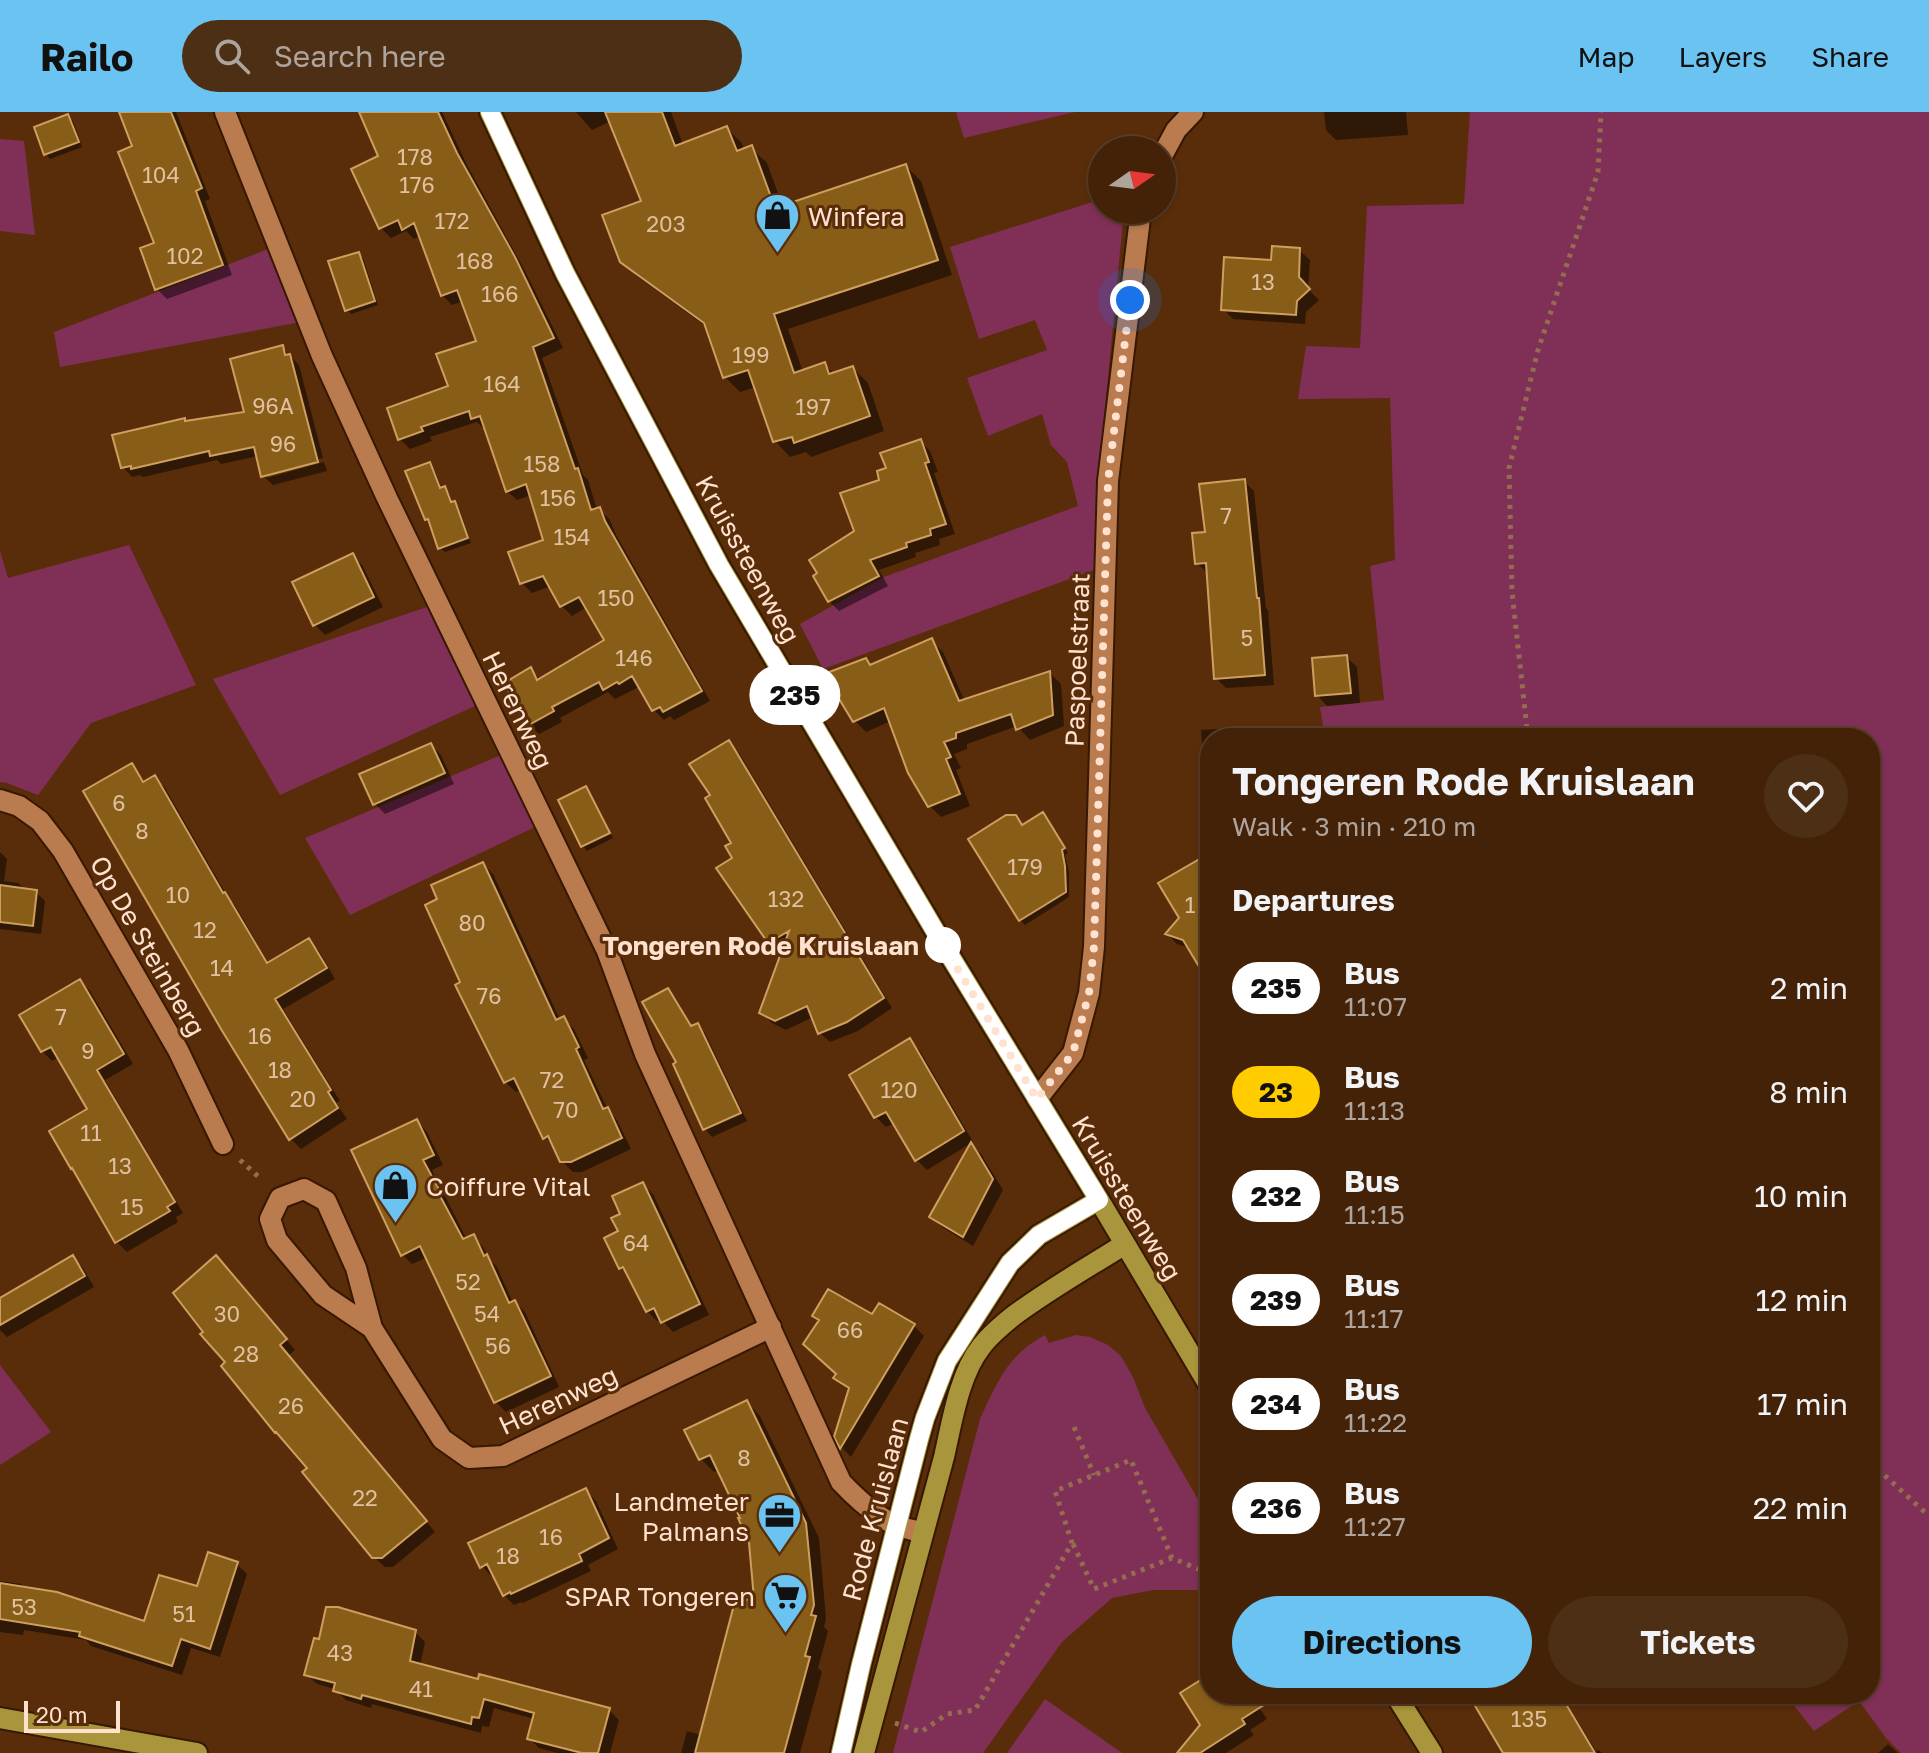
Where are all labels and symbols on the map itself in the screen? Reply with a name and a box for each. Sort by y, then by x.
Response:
north arrow [1088,136,1176,224]
house number: 178 [397,143,433,170]
house number: 104 [142,161,180,188]
house number: 176 [399,171,435,198]
shop icon: Winfera [753,192,801,255]
place label: Winfera [808,201,905,232]
house number: 172 [434,207,470,234]
house number: 203 [646,210,686,237]
house number: 102 [166,242,204,269]
house number: 168 [456,247,494,274]
house number: 13 [1251,268,1275,295]
house number: 166 [481,280,519,307]
your location [1110,280,1150,320]
house number: 199 [732,341,770,368]
house number: 164 [483,370,521,397]
house number: 96A [252,392,294,419]
house number: 197 [795,393,831,420]
house number: 96 [270,430,296,457]
house number: 158 [524,450,560,477]
street label: Kruissteenweg [689,470,807,648]
house number: 156 [540,484,576,511]
house number: 7 [1220,502,1232,529]
house number: 154 [554,523,590,550]
street label: Paspoelstraat [1058,573,1096,747]
house number: 150 [597,584,635,611]
house number: 5 [1241,624,1253,651]
house number: 146 [615,644,653,671]
street label: Herenweg [476,646,560,774]
line badge: 235 [749,669,841,721]
house number: 6 [112,789,126,816]
house number: 8 [135,817,149,844]
street label: Op De Steinberg [84,850,212,1042]
house number: 179 [1007,853,1043,880]
house number: 10 [166,881,190,908]
house number: 132 [768,885,804,912]
house number: 1 [1185,891,1196,918]
house number: 80 [458,909,486,936]
house number: 12 [193,916,217,943]
marker: Tongeren Rode Kruislaan [926,928,960,962]
place label: Tongeren Rode Kruislaan [602,930,919,961]
house number: 14 [210,954,234,981]
house number: 76 [477,982,501,1009]
house number: 7 [55,1003,67,1030]
house number: 16 [248,1022,272,1049]
house number: 9 [81,1037,95,1064]
house number: 18 [268,1056,292,1083]
house number: 72 [540,1066,564,1093]
house number: 120 [880,1076,918,1103]
house number: 20 [290,1085,316,1112]
house number: 70 [553,1096,579,1123]
street label: Kruissteenweg [1066,1110,1188,1286]
house number: 11 [80,1119,102,1146]
house number: 13 [108,1152,132,1179]
shop icon: Coiffure Vital [371,1162,419,1225]
place label: Coiffure Vital [426,1171,590,1202]
house number: 15 [120,1193,144,1220]
house number: 64 [623,1229,649,1256]
house number: 52 [455,1268,481,1295]
house number: 30 [214,1300,240,1327]
house number: 54 [474,1300,500,1327]
house number: 66 [837,1316,863,1343]
house number: 56 [485,1332,511,1359]
house number: 28 [233,1340,259,1367]
street label: Herenweg [494,1359,622,1441]
house number: 26 [278,1392,304,1419]
street label: Rode Kruislaan [836,1414,914,1604]
house number: 8 [737,1444,751,1471]
house number: 22 [352,1484,378,1511]
place label: Landmeter Palmans [614,1486,749,1547]
office icon: Landmeter Palmans [756,1492,804,1555]
house number: 16 [539,1523,563,1550]
house number: 18 [496,1542,520,1569]
supermarket icon: SPAR Tongeren [762,1572,810,1635]
place label: SPAR Tongeren [564,1581,755,1612]
house number: 53 [11,1593,37,1620]
house number: 51 [172,1600,196,1627]
house number: 43 [327,1639,353,1666]
house number: 41 [409,1675,433,1702]
scale bar [24,1697,120,1733]
house number: 135 [1511,1705,1547,1732]

